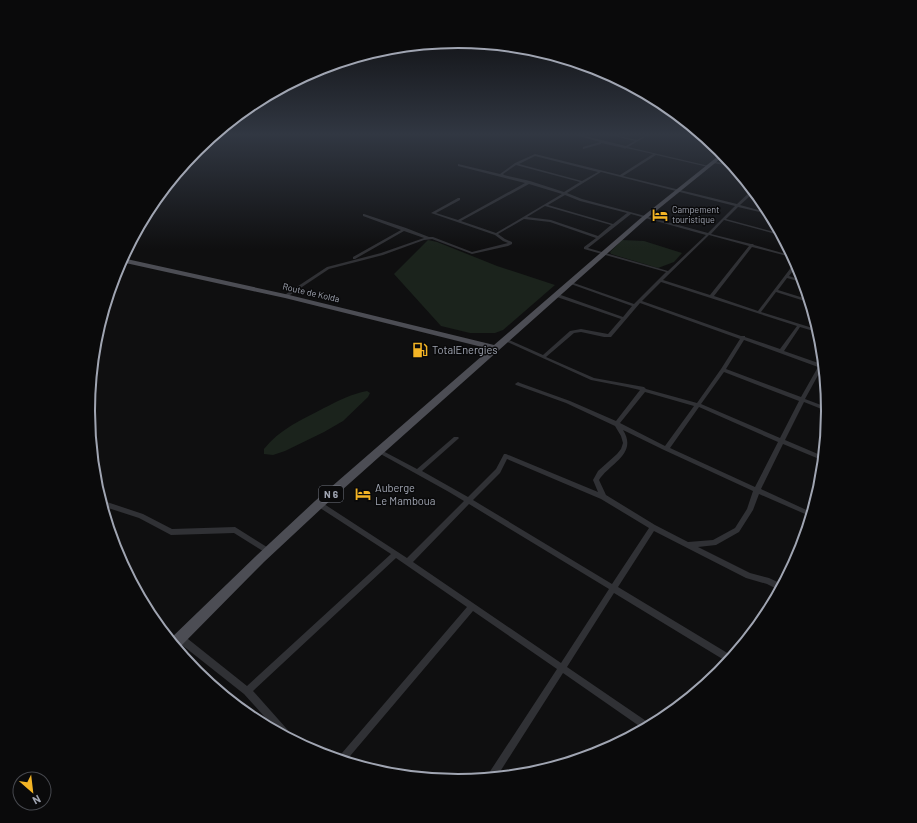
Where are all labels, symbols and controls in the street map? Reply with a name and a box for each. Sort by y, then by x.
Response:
place label: Campement touristique [672,204,719,225]
hotel icon: Campement touristique [651,206,669,224]
street label: Route de Kolda [281,281,341,304]
fuel station icon: TotalEnergies [411,341,429,359]
place label: TotalEnergies [432,343,498,356]
place label: Auberge Le Mamboua [375,481,435,507]
hotel icon: Auberge Le Mamboua [354,485,372,503]
road number: N 6 [319,486,343,502]
north arrow [12,771,52,811]
text: N [31,793,43,808]

